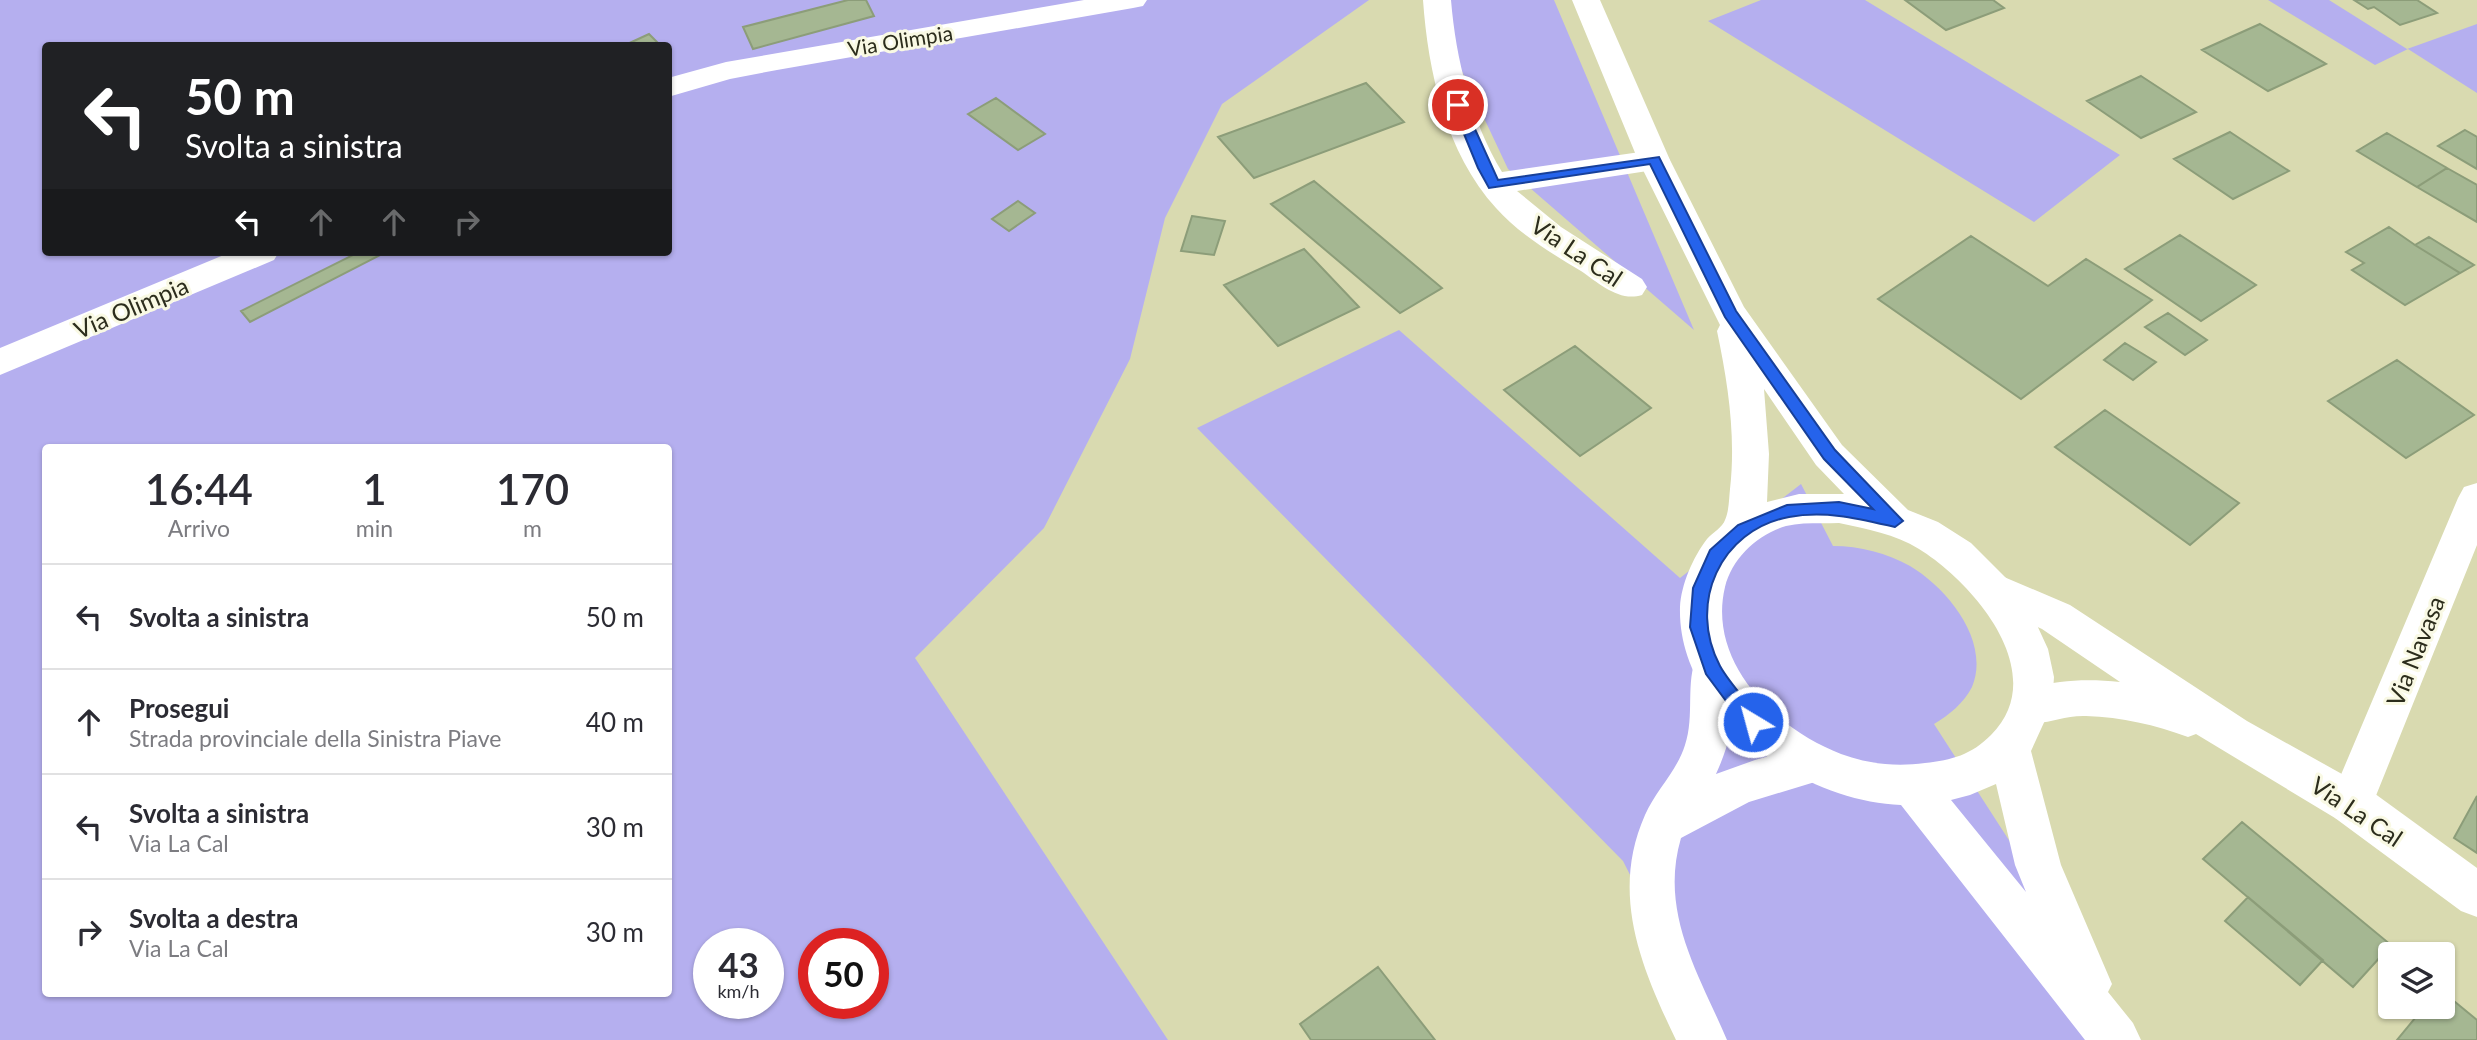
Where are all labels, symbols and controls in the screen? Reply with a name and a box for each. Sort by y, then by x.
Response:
street label: Via Olimpia [846,19,954,61]
text: 50 m [185,67,295,125]
icon: left [70,70,161,161]
pin [1428,75,1488,135]
icon: arrive [1439,86,1477,124]
text: Svolta a sinistra [185,126,403,165]
icon: left [229,203,267,241]
icon: ahead [302,203,340,241]
icon: ahead [375,203,413,241]
icon: right [448,203,486,241]
street label: Via La Cal [1526,210,1628,292]
street label: Via Olimpia [69,270,193,344]
text: 16:44 [145,464,253,514]
text: 1 [362,464,387,514]
text: 170 [496,464,569,514]
text: Arrivo [168,514,230,542]
text: min [356,514,393,542]
text: m [523,514,542,542]
street label: Via Navasa [2380,592,2450,710]
icon: left [70,598,108,636]
text: Svolta a sinistra [129,601,309,633]
text: 50 m [586,601,644,633]
position arrow [1716,685,1790,759]
text: Prosegui [129,692,229,724]
icon: ahead [70,703,108,741]
text: 40 m [586,706,644,738]
text: Strada provinciale della Sinistra Piave [129,724,501,752]
street label: Via La Cal [2306,770,2408,852]
text: Svolta a sinistra [129,797,309,829]
icon: left [70,808,108,846]
text: 30 m [586,811,644,843]
text: Via La Cal [129,829,229,857]
text: Svolta a destra [129,902,299,934]
icon: right [70,913,108,951]
text: 30 m [586,916,644,948]
speed limit sign: 50 [798,928,889,1019]
text: Via La Cal [129,934,229,962]
map controls [2378,942,2455,1019]
button: layers [2378,942,2455,1019]
text: 43 [718,943,759,985]
text: km/h [717,980,760,1002]

